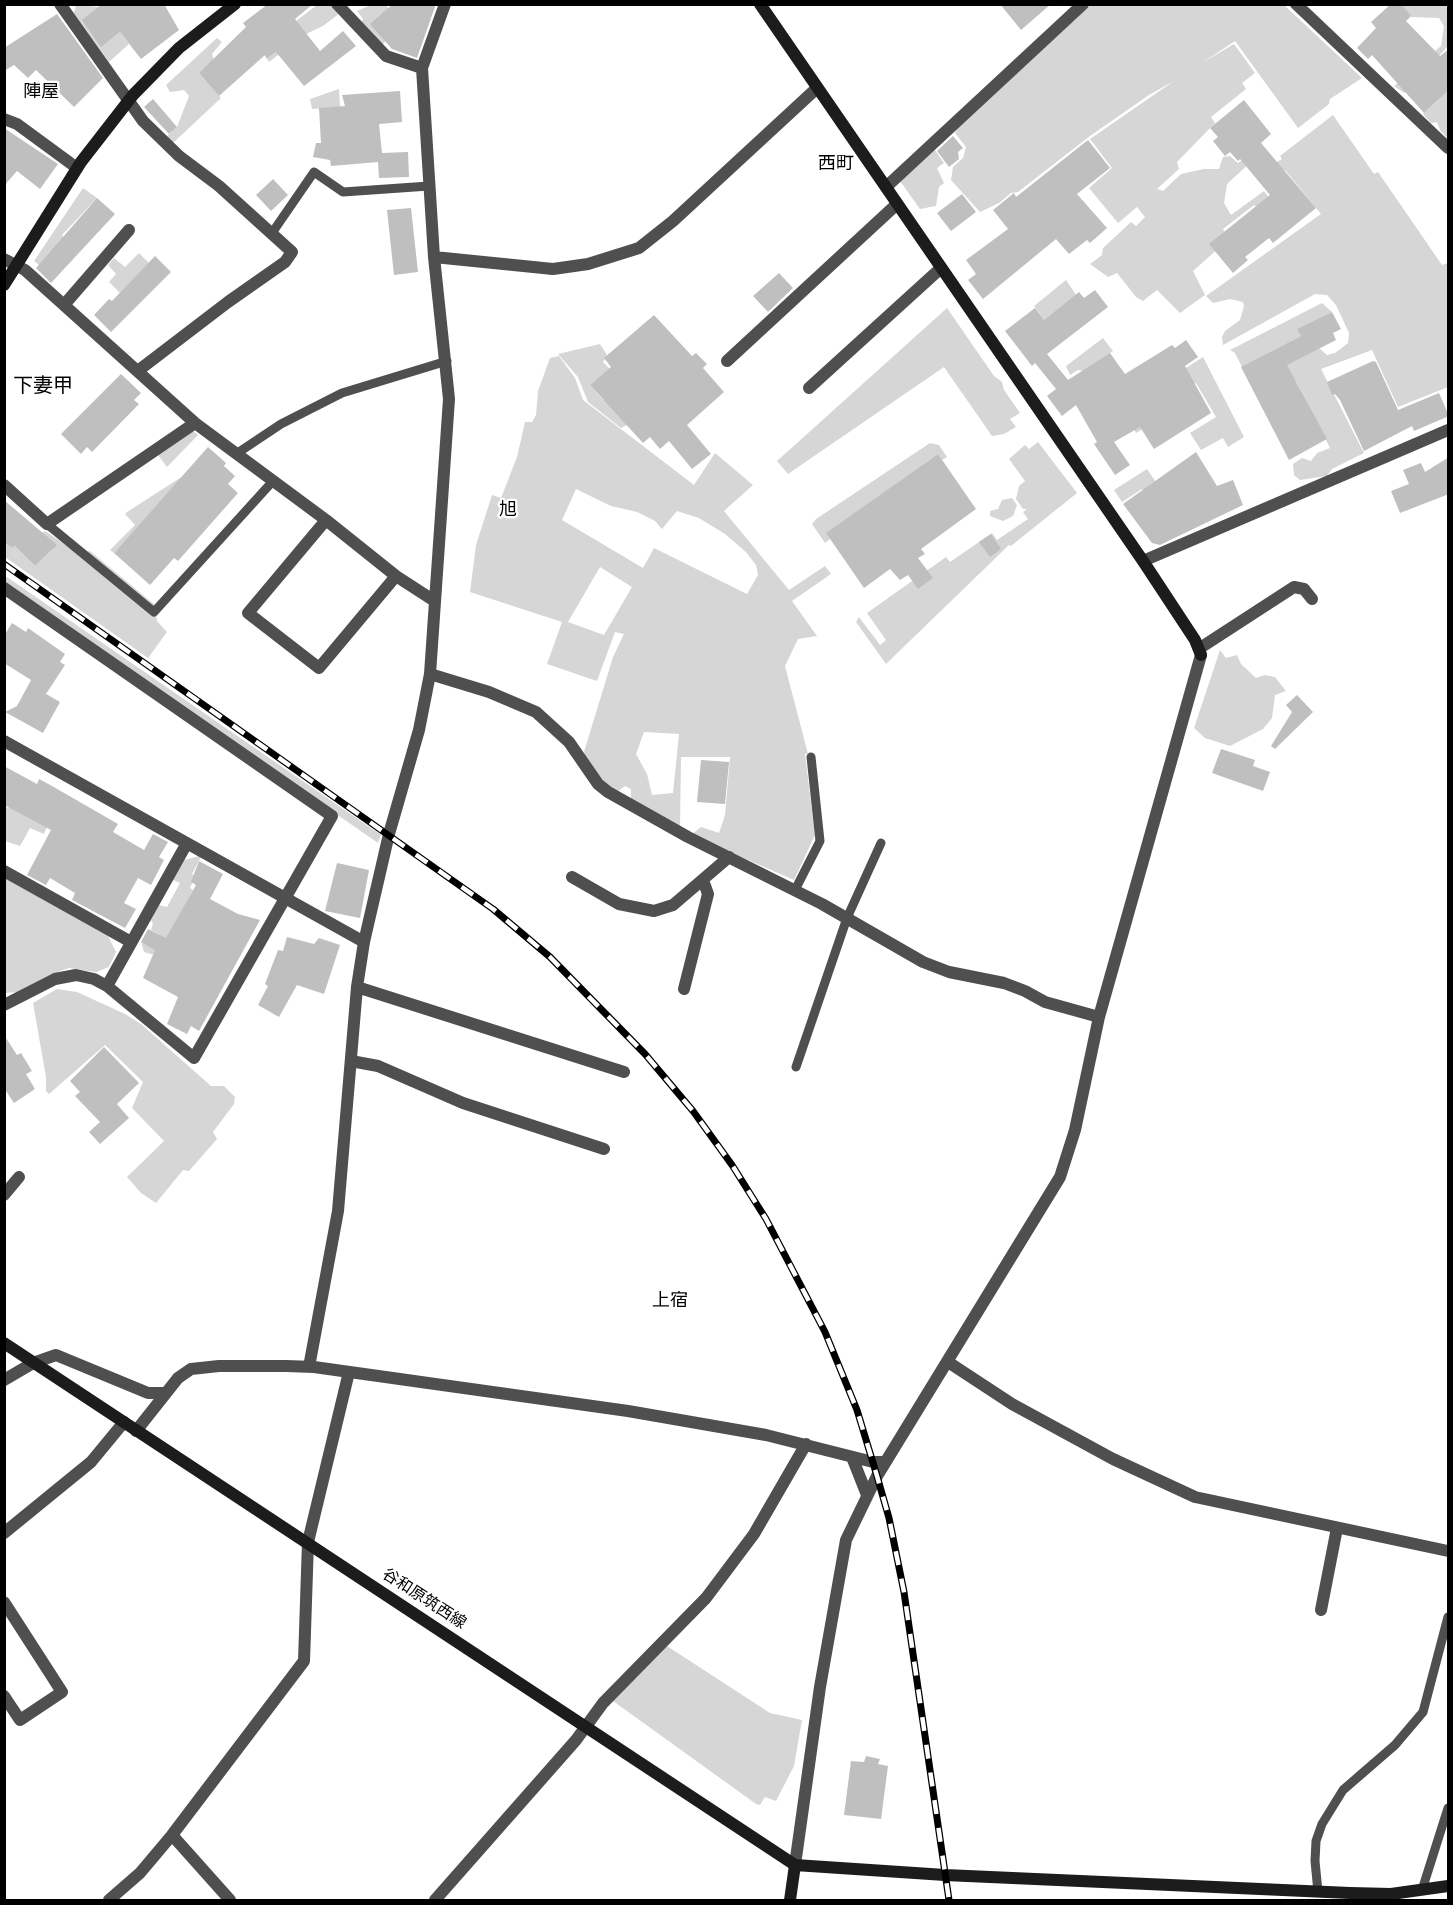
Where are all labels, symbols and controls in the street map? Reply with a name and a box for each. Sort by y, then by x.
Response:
district label: 陣屋 [23,81,59,103]
district label: 西町 [818,153,854,175]
district label: 下妻甲 [13,374,73,398]
district label: 旭 [499,499,517,521]
district label: 上宿 [652,1290,688,1312]
street label: 谷和原筑西線 [379,1565,469,1633]

